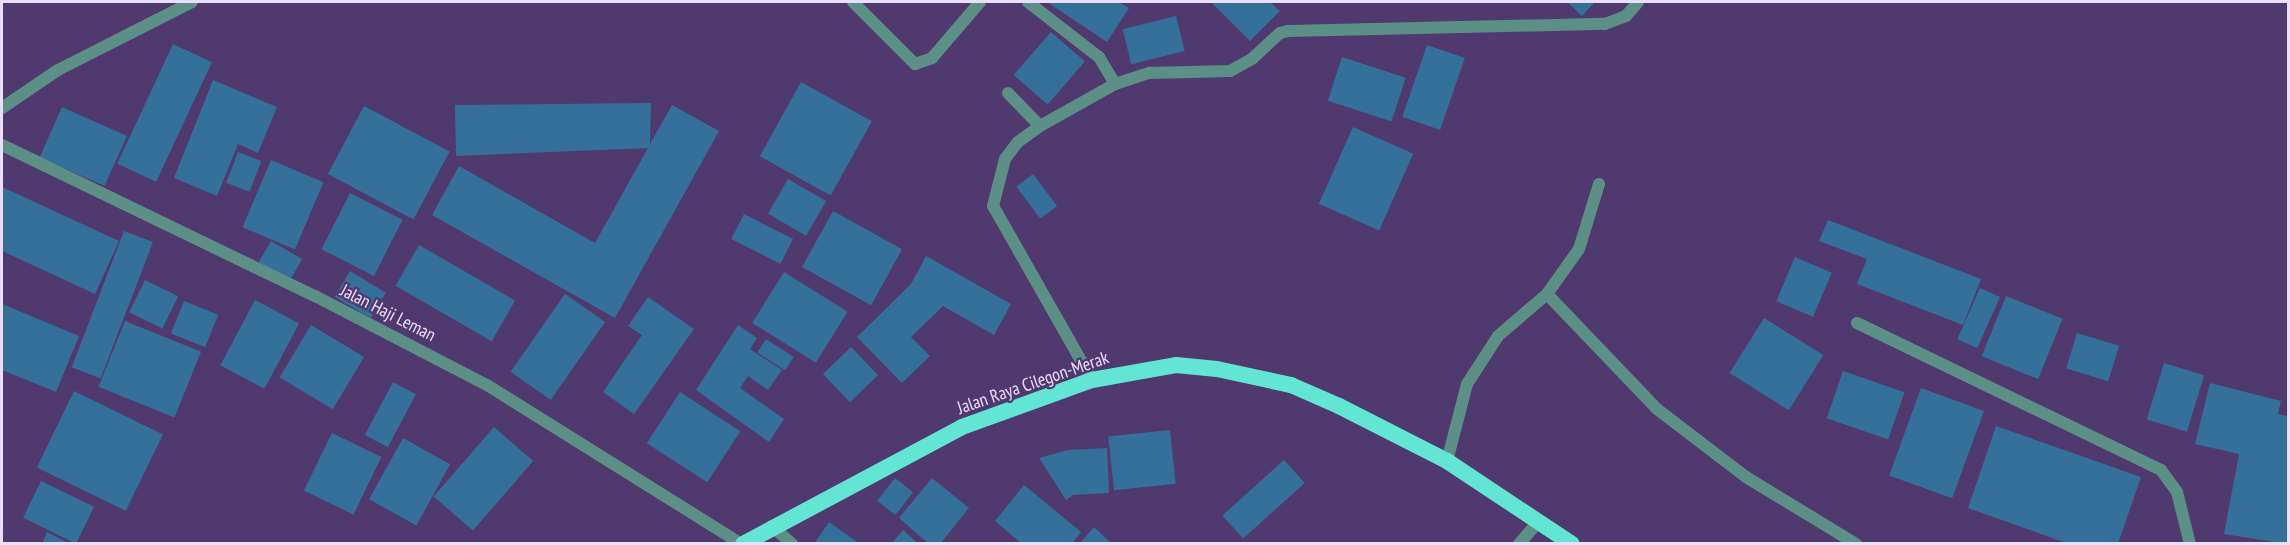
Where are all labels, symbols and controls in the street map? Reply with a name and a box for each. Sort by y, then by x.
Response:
street label: Jalan Haji Leman [337,280,439,346]
street label: Jalan Raya Cilegon-Merak [954,347,1112,419]

